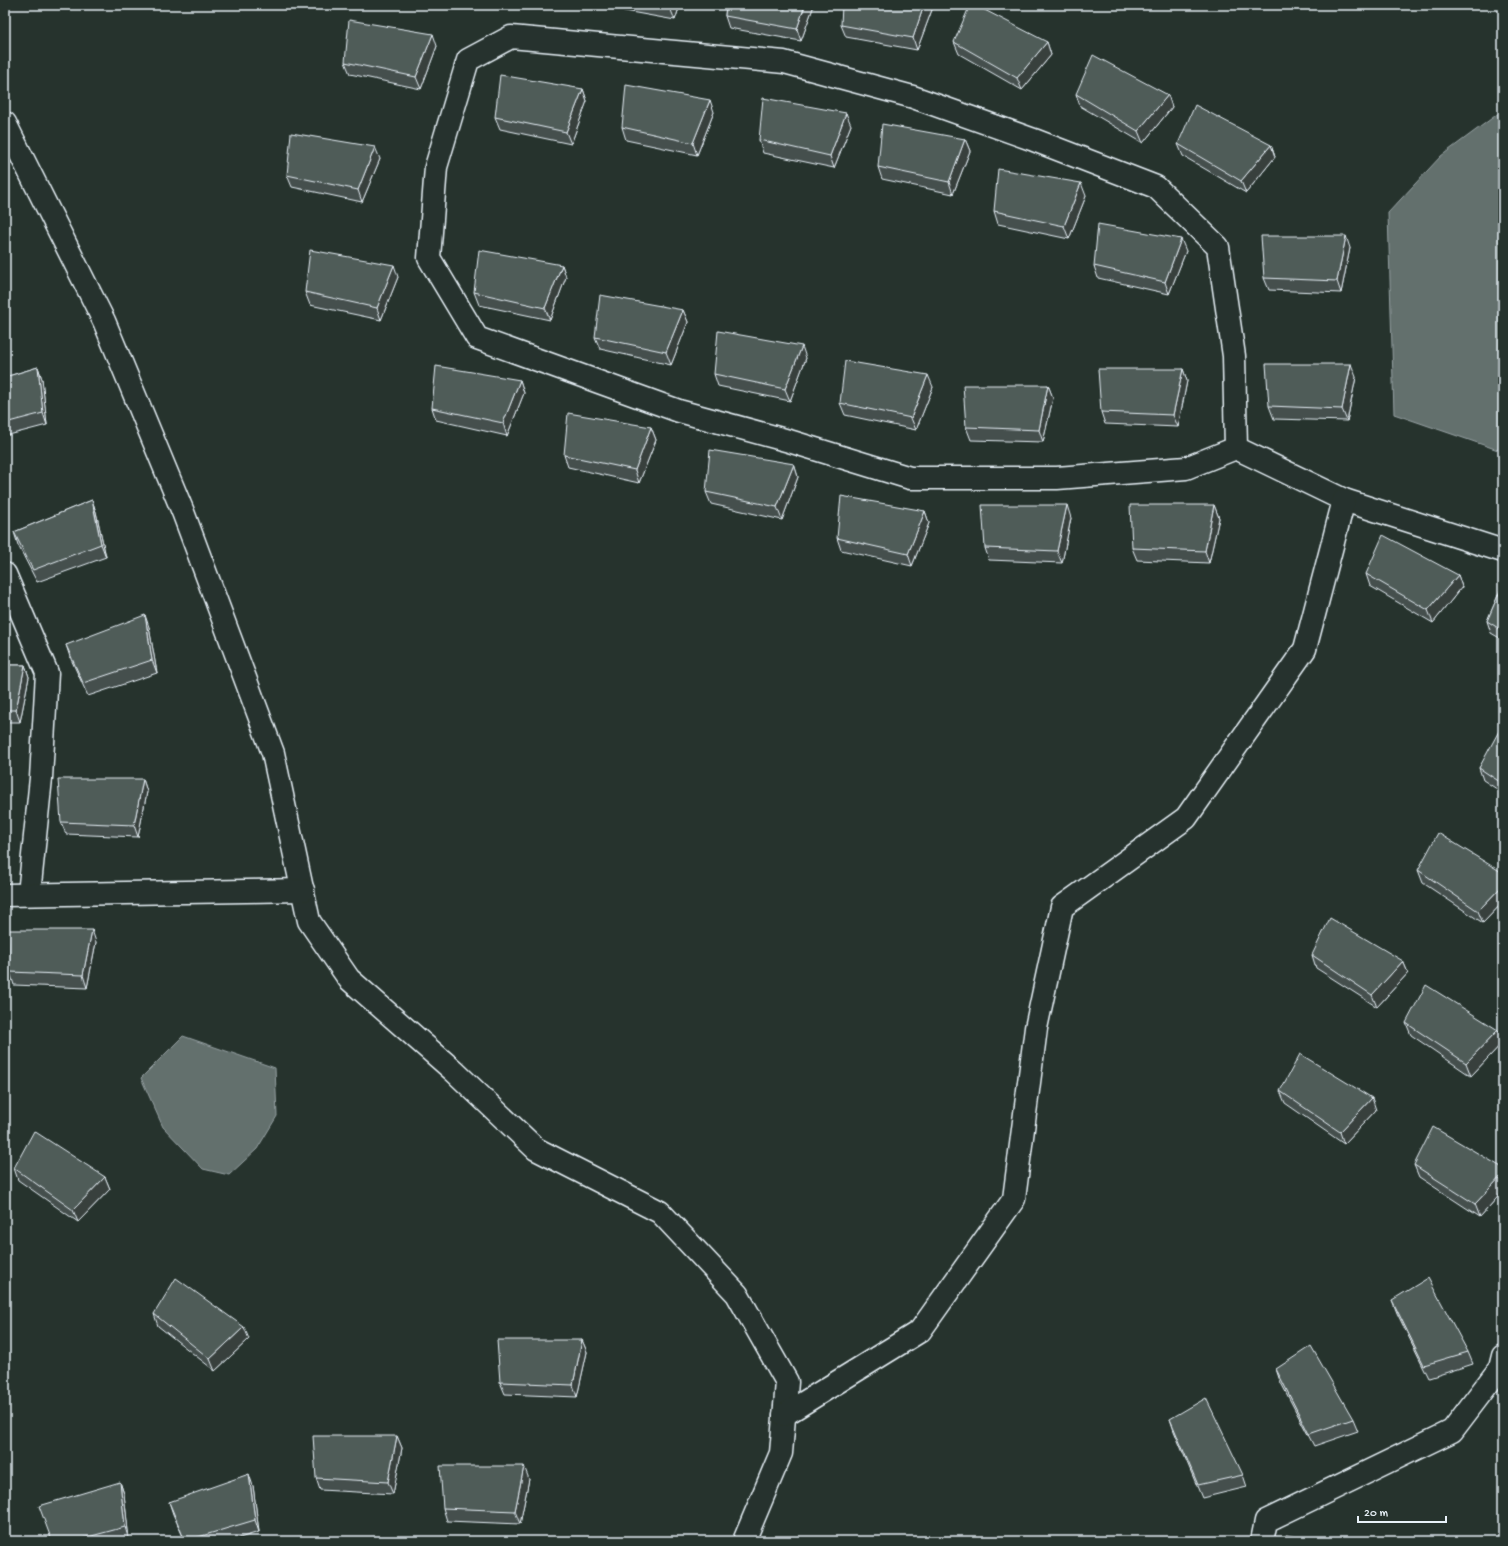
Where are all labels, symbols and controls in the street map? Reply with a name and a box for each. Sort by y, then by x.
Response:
scale bar [1358,1498,1446,1524]
text: 20 m [1364,1507,1389,1521]

